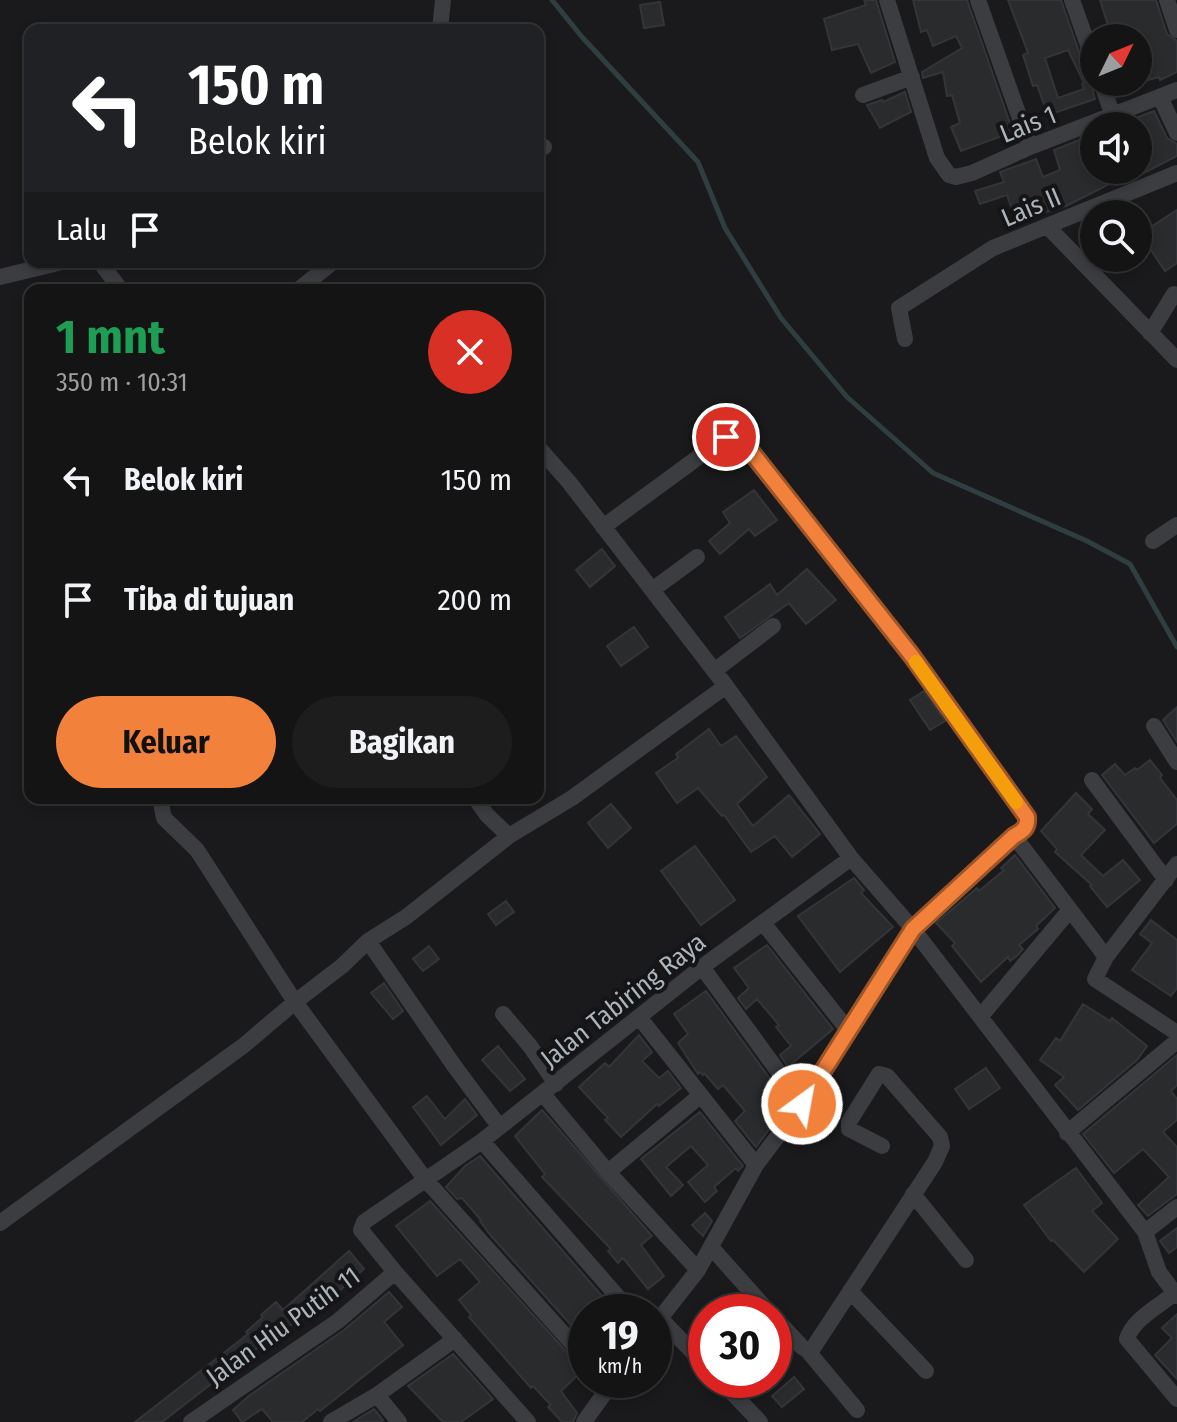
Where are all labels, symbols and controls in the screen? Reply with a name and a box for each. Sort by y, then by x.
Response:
north arrow [1080,24,1152,96]
map controls [1080,24,1152,272]
text: 150 m [188,52,324,119]
icon: left [56,56,160,160]
street label: Lais 1 [995,99,1061,150]
button: sound [1080,112,1152,184]
text: Belok kiri [188,120,326,164]
street label: Lais II [997,181,1066,234]
button: search [1080,200,1152,272]
icon: arrive [123,208,167,252]
text: Lalu [56,212,107,248]
text: 1 mnt [56,308,165,366]
button: close [428,310,512,394]
text: 350 m · 10:31 [56,367,188,398]
pin [692,403,760,471]
icon: arrive [704,415,748,459]
icon: left [56,458,100,502]
text: Belok kiri [124,462,243,498]
text: 150 m [441,462,512,498]
icon: arrive [56,578,100,622]
text: Tiba di tujuan [124,582,294,618]
text: 200 m [437,582,512,618]
button: Keluar [56,696,276,788]
button: Bagikan [292,696,512,788]
street label: Jalan Tabiring Raya [535,926,712,1074]
position arrow [760,1062,844,1146]
street label: Jalan Hiu Putih 11 [200,1260,366,1393]
speed limit sign: 30 [688,1294,792,1398]
text: 19 [601,1312,639,1360]
text: km/h [598,1354,642,1378]

